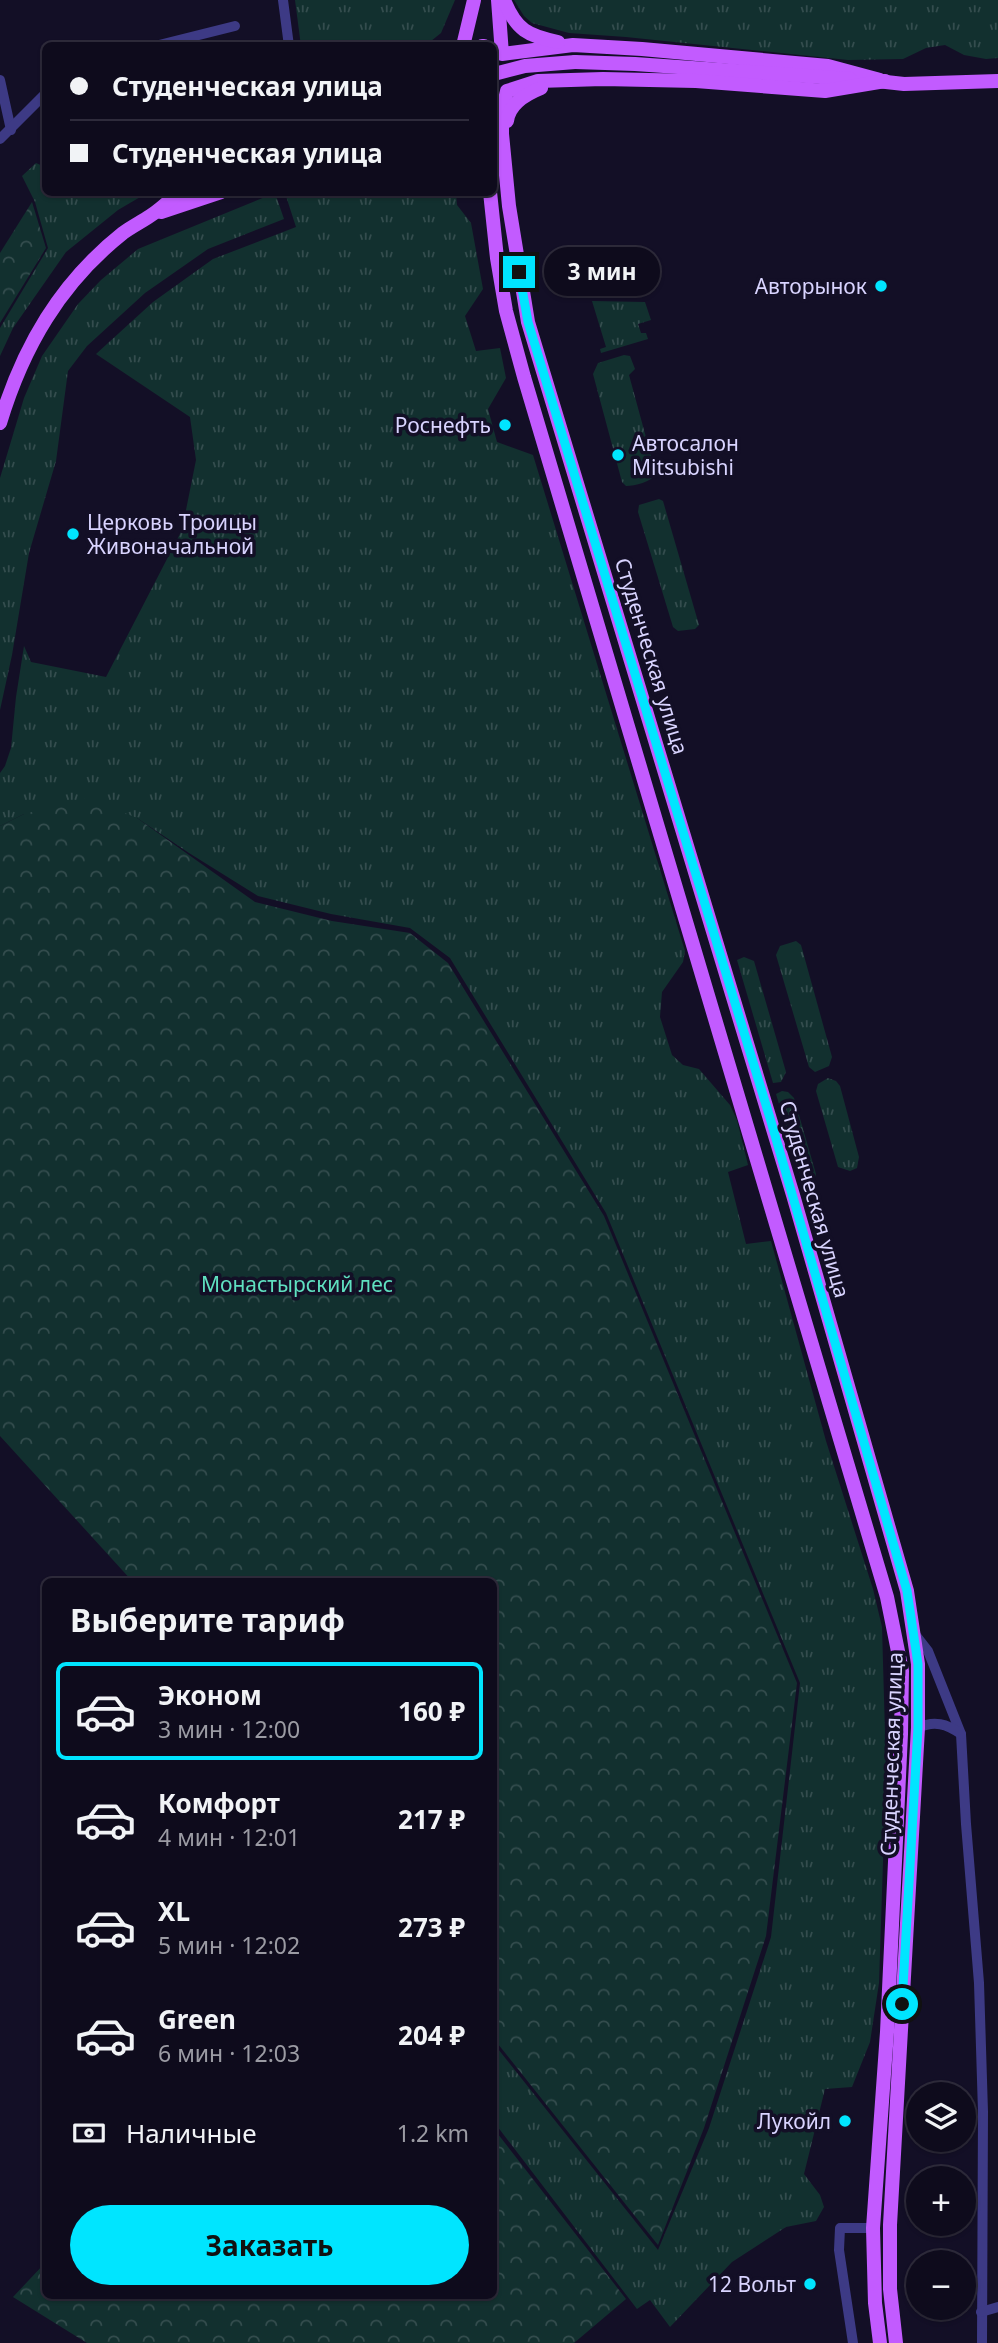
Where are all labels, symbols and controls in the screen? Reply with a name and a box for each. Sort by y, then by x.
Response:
text: Студенческая улица [112,68,383,104]
text: Студенческая улица [112,135,383,171]
callout: 3 мин [544,247,659,296]
text: 3 мин [568,255,636,287]
route end [503,256,535,288]
place label: Авторынок [755,272,867,300]
marker: Авторынок [873,278,889,294]
place label: Роснефть [395,411,491,439]
marker: Роснефть [497,417,513,433]
place label: Автосалон Mitsubishi [632,429,739,481]
marker: Автосалон Mitsubishi [610,447,626,463]
place label: Церковь Троицы Живоначальной [87,508,257,560]
marker: Церковь Троицы Живоначальной [65,526,81,542]
street label: Студенческая улица [609,554,695,758]
street label: Студенческая улица [773,1097,857,1301]
park label: Монастырский лес [201,1270,393,1298]
text: Выберите тариф [70,1598,345,1641]
street label: Студенческая улица [873,1652,909,1856]
text: Эконом [158,1677,262,1713]
icon: car [74,1680,137,1743]
text: 160 ₽ [398,1693,465,1729]
text: 3 мин · 12:00 [158,1713,300,1745]
text: Комфорт [158,1785,280,1821]
icon: car [74,1788,137,1851]
text: 217 ₽ [398,1801,465,1837]
text: 4 мин · 12:01 [158,1821,300,1853]
text: XL [158,1893,190,1929]
icon: car [74,1896,137,1959]
text: 273 ₽ [398,1909,465,1945]
text: 5 мин · 12:02 [158,1929,300,1961]
route start [886,1988,918,2020]
text: Green [158,2001,236,2037]
icon: car [74,2004,137,2067]
text: 204 ₽ [398,2017,465,2053]
text: 6 мин · 12:03 [158,2037,300,2069]
map controls [906,2082,976,2320]
button: layers [906,2082,976,2152]
place label: Лукойл [757,2107,831,2135]
marker: Лукойл [837,2113,853,2129]
icon: cash [70,2114,108,2152]
text: Наличные [126,2115,257,2151]
text: 1.2 km [397,2117,469,2149]
button: + [906,2166,976,2236]
button: Заказать [70,2205,469,2285]
button: − [906,2250,976,2320]
place label: 12 Вольт [708,2270,796,2298]
marker: 12 Вольт [802,2276,818,2292]

